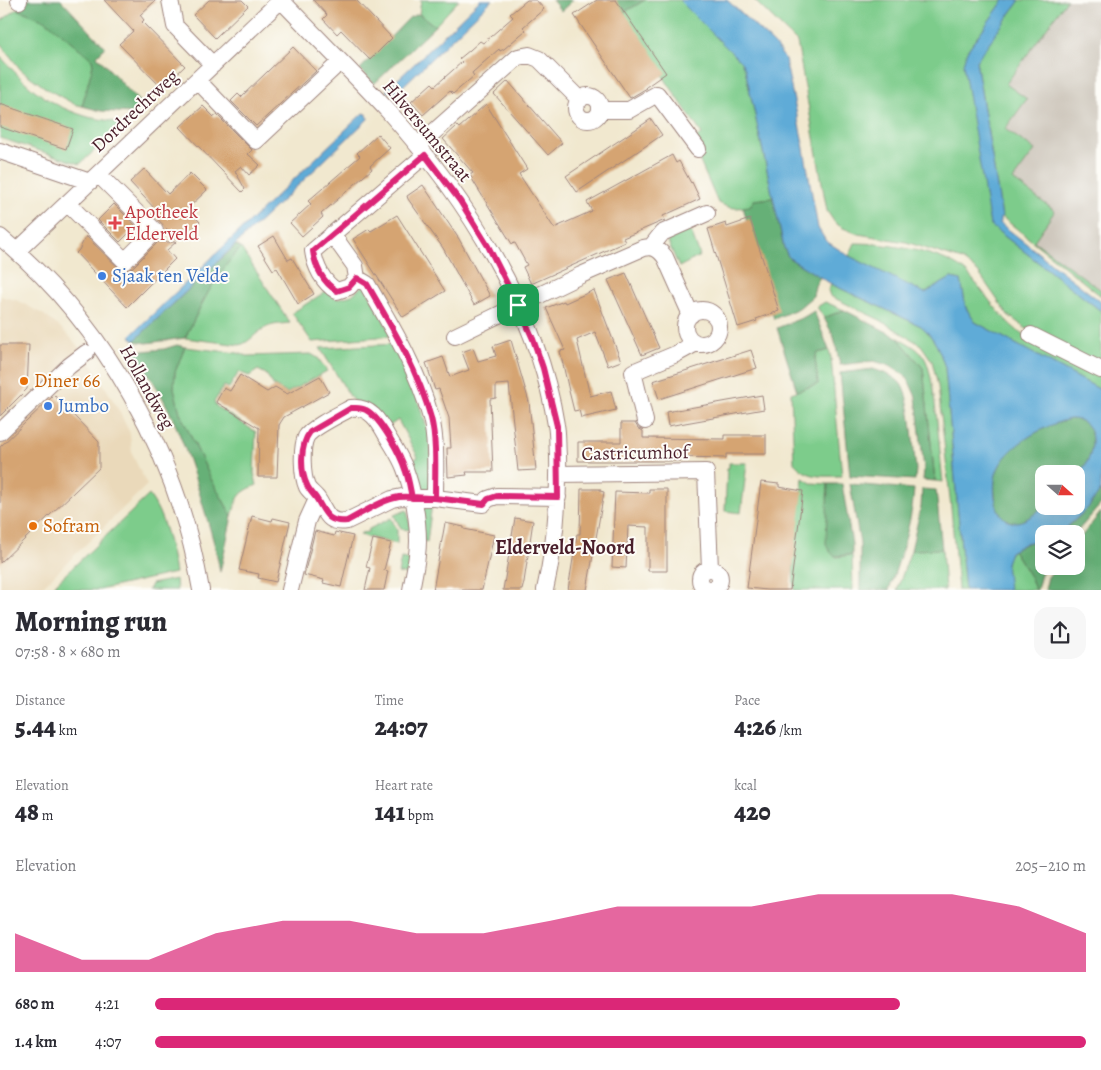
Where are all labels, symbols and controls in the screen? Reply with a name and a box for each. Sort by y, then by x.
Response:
street label: Dordrechtweg [85,63,185,158]
street label: Hilversumstraat [376,74,478,188]
place label: Apotheek Elderveld [124,199,199,247]
marker: Apotheek Elderveld [109,217,121,229]
place label: Sjaak ten Velde [112,263,229,289]
marker: Sjaak ten Velde [96,270,108,282]
pin [497,284,539,326]
icon: arrive [504,291,532,319]
street label: Hollandweg [113,340,181,434]
place label: Diner 66 [34,368,100,394]
marker: Diner 66 [18,375,30,387]
place label: Jumbo [58,393,109,419]
marker: Jumbo [42,400,54,412]
street label: Castricumhof [581,439,692,467]
north arrow [1035,465,1085,515]
map controls [1035,465,1085,575]
place label: Sofram [43,513,100,539]
marker: Sofram [27,520,39,532]
button: layers [1035,525,1085,575]
district label: Elderveld-Noord [495,534,635,561]
text: Morning run [15,603,167,641]
button: share [1034,607,1086,659]
text: 07:58 · 8 × 680 m [15,641,121,663]
text: Distance [15,691,65,710]
text: Time [375,691,404,710]
text: Pace [734,691,760,710]
text: 5.44 [15,710,56,744]
text: 24:07 [375,710,428,744]
text: 4:26 [734,710,776,744]
text: km [56,721,77,740]
text: /km [776,721,802,740]
text: Elevation [15,776,69,795]
text: Heart rate [375,776,433,795]
text: kcal [734,776,757,795]
text: 48 [15,795,39,829]
text: 141 [375,795,405,829]
text: 420 [734,795,771,829]
text: m [39,806,53,825]
text: bpm [405,806,434,825]
text: Elevation [15,855,76,877]
text: 205–210 m [1015,855,1086,877]
text: 680 m [15,993,54,1015]
text: 4:21 [95,993,119,1015]
text: 1.4 km [15,1031,57,1053]
text: 4:07 [95,1031,121,1053]

